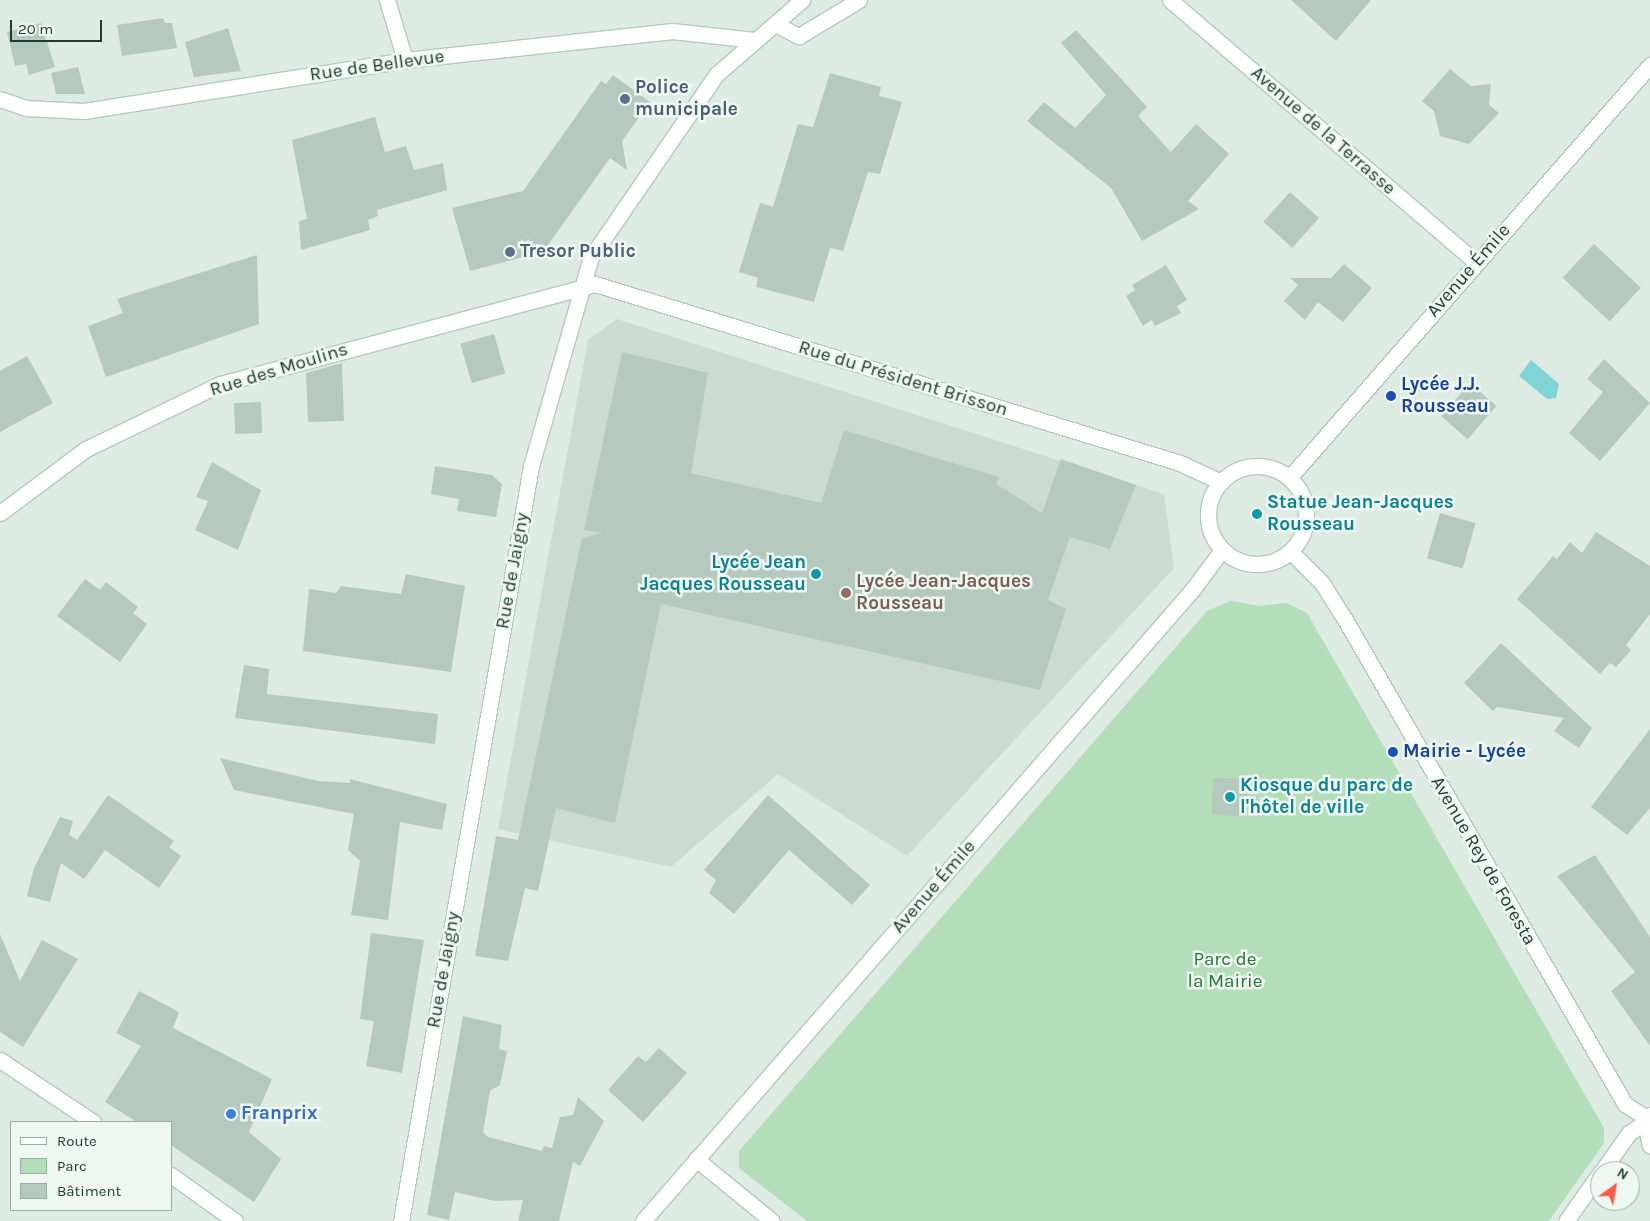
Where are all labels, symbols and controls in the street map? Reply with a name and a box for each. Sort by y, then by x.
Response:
scale bar [12,10,105,42]
text: 20 m [18,20,53,38]
street label: Rue de Bellevue [308,45,446,87]
street label: Avenue de la Terrasse [1246,62,1400,200]
place label: Police municipale [635,77,738,121]
marker: Police municipale [619,93,631,105]
street label: Avenue Émile [1422,220,1516,322]
place label: Tresor Public [520,241,636,263]
marker: Tresor Public [504,246,516,258]
street label: Rue du Président Brisson [796,336,1010,422]
street label: Rue des Moulins [207,338,351,402]
place label: Lycée J.J. Rousseau [1401,374,1489,418]
marker: Lycée J.J. Rousseau [1385,390,1397,402]
place label: Statue Jean-Jacques Rousseau [1267,492,1454,536]
marker: Statue Jean-Jacques Rousseau [1251,508,1263,520]
street label: Rue de Jaigny [492,511,534,631]
place label: Lycée Jean Jacques Rousseau [640,552,806,596]
marker: Lycée Jean Jacques Rousseau [810,568,822,580]
place label: Lycée Jean-Jacques Rousseau [856,571,1031,615]
marker: Lycée Jean-Jacques Rousseau [840,587,852,599]
place label: Mairie - Lycée [1403,741,1526,763]
marker: Mairie - Lycée [1387,746,1399,758]
street label: Avenue Rey de Foresta [1425,772,1541,950]
place label: Kiosque du parc de l'hôtel de ville [1240,775,1413,819]
marker: Kiosque du parc de l'hôtel de ville [1224,791,1236,803]
street label: Avenue Émile [887,836,981,938]
street label: Rue de Jaigny [423,910,465,1030]
park label: Parc de la Mairie [1188,949,1262,993]
place label: Franprix [241,1103,318,1125]
marker: Franprix [225,1108,237,1120]
legend [10,1121,172,1211]
text: Route [57,1132,97,1150]
text: Parc [57,1157,87,1175]
north arrow [1590,1161,1640,1211]
text: N [1614,1164,1631,1184]
text: Bâtiment [57,1182,121,1200]

